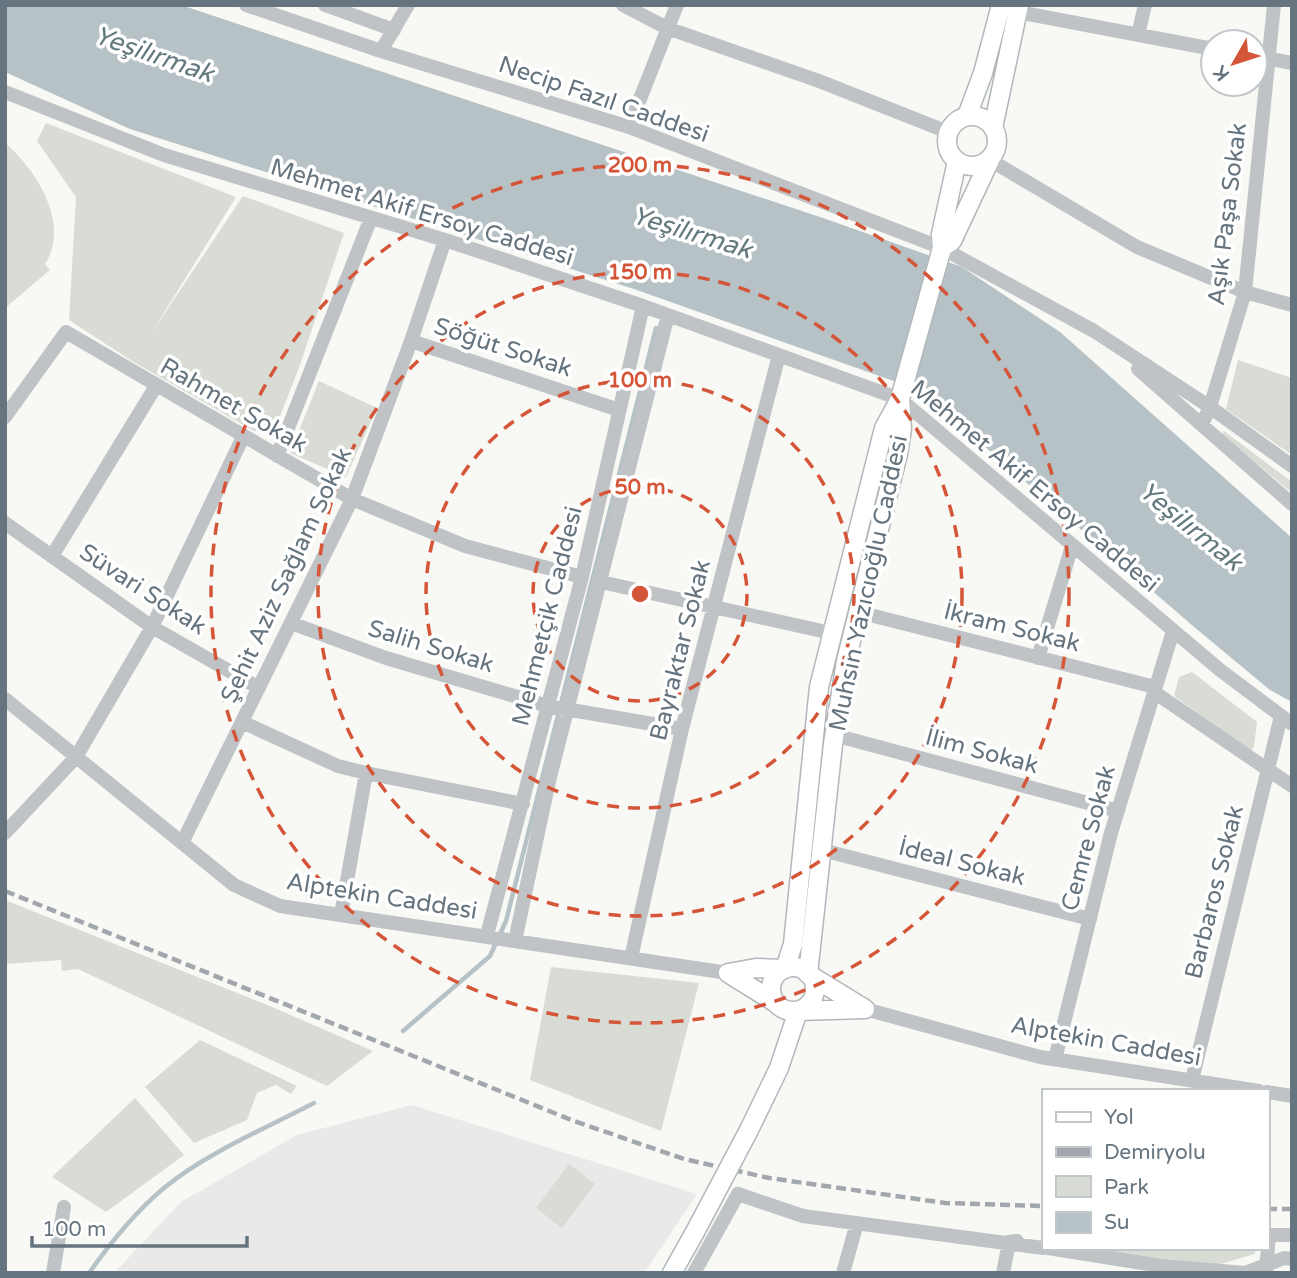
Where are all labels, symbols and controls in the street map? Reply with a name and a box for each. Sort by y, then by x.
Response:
water label: Yeşilırmak [90,20,219,90]
north arrow [1199,28,1269,98]
street label: Necip Fazıl Caddesi [495,50,713,149]
text: K [1209,61,1234,85]
street label: Aşık Paşa Sokak [1202,121,1253,307]
street label: Mehmet Akif Ersoy Caddesi [267,153,577,272]
text: 200 m [608,153,672,178]
water label: Yeşilırmak [628,200,757,266]
text: 150 m [608,260,672,285]
street label: Söğüt Sokak [430,312,575,383]
street label: Rahmet Sokak [155,352,312,459]
text: 100 m [608,368,672,393]
street label: Mehmet Akif Ersoy Caddesi [905,374,1165,599]
street label: Muhsin Yazıcıoğlu Caddesi [823,432,914,734]
street label: Şehit Aziz Sağlam Sokak [214,443,358,707]
text: 50 m [614,475,666,500]
water label: Yeşilırmak [1133,475,1250,579]
street label: Mehmetçik Caddesi [506,503,589,729]
street label: Süvari Sokak [74,538,212,641]
street label: Bayraktar Sokak [644,557,717,744]
centre of rings [628,582,652,606]
street label: İkram Sokak [941,597,1083,658]
street label: Salih Sokak [365,614,497,679]
street label: İlim Sokak [922,723,1041,780]
street label: Cemre Sokak [1055,762,1122,914]
street label: Barbaros Sokak [1179,802,1250,982]
street label: İdeal Sokak [895,833,1028,892]
street label: Alptekin Caddesi [284,867,479,926]
street label: Alptekin Caddesi [1008,1010,1203,1073]
legend [1042,1089,1269,1250]
text: Yol [1104,1105,1134,1130]
text: Demiryolu [1104,1140,1206,1165]
text: Park [1104,1175,1149,1200]
scale bar [32,1204,247,1248]
text: Su [1104,1210,1130,1235]
text: 100 m [42,1217,106,1242]

